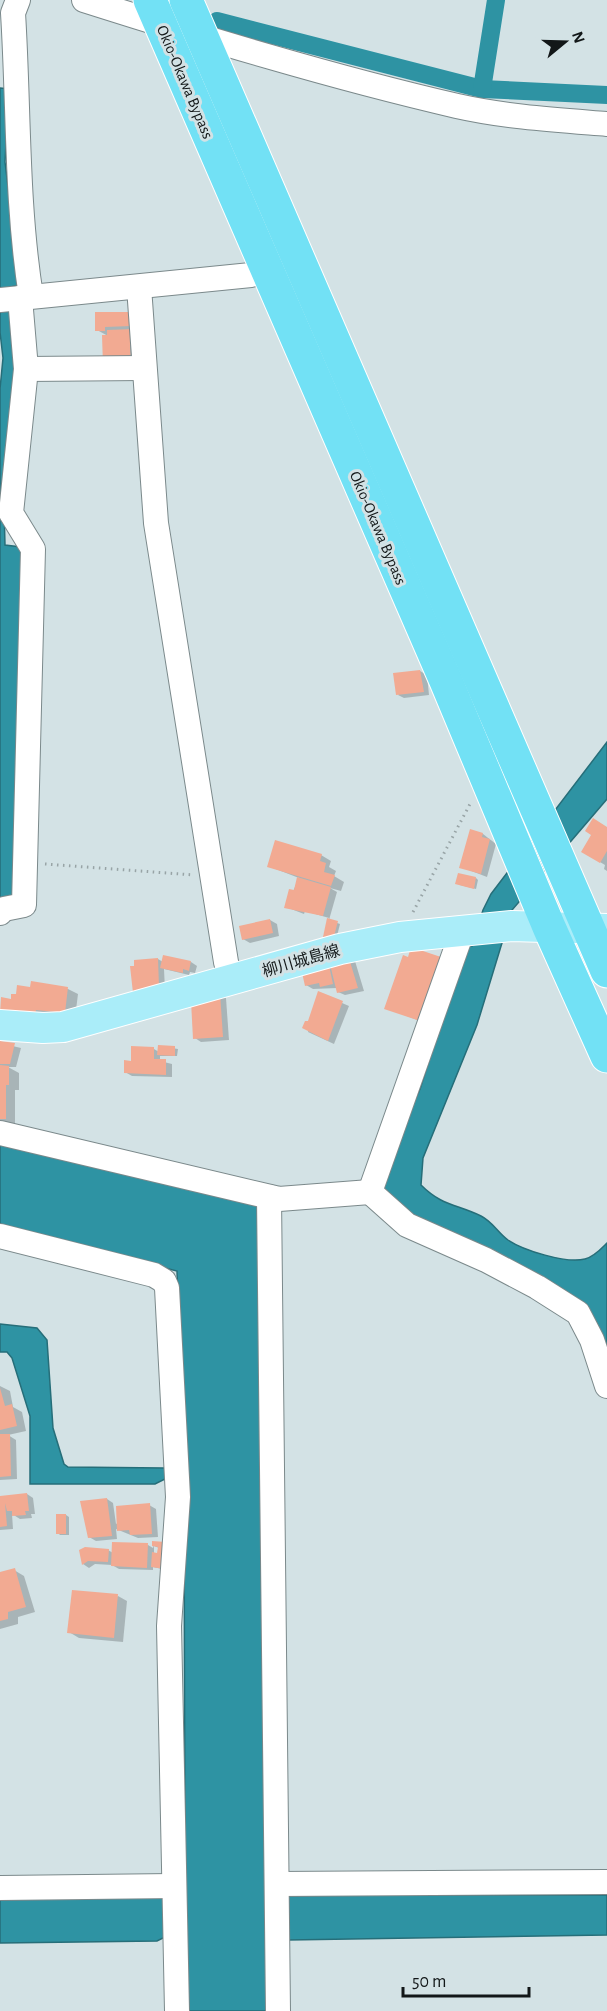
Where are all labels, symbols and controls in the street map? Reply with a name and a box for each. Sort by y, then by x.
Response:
north arrow [535,12,595,72]
street label: Okio-Okawa Bypass [153,23,216,142]
text: N [569,30,588,45]
street label: Okio-Okawa Bypass [346,469,409,588]
street label: 柳川城島線 [260,941,342,980]
scale bar [403,1960,529,1998]
text: 50 m [412,1973,446,1991]

